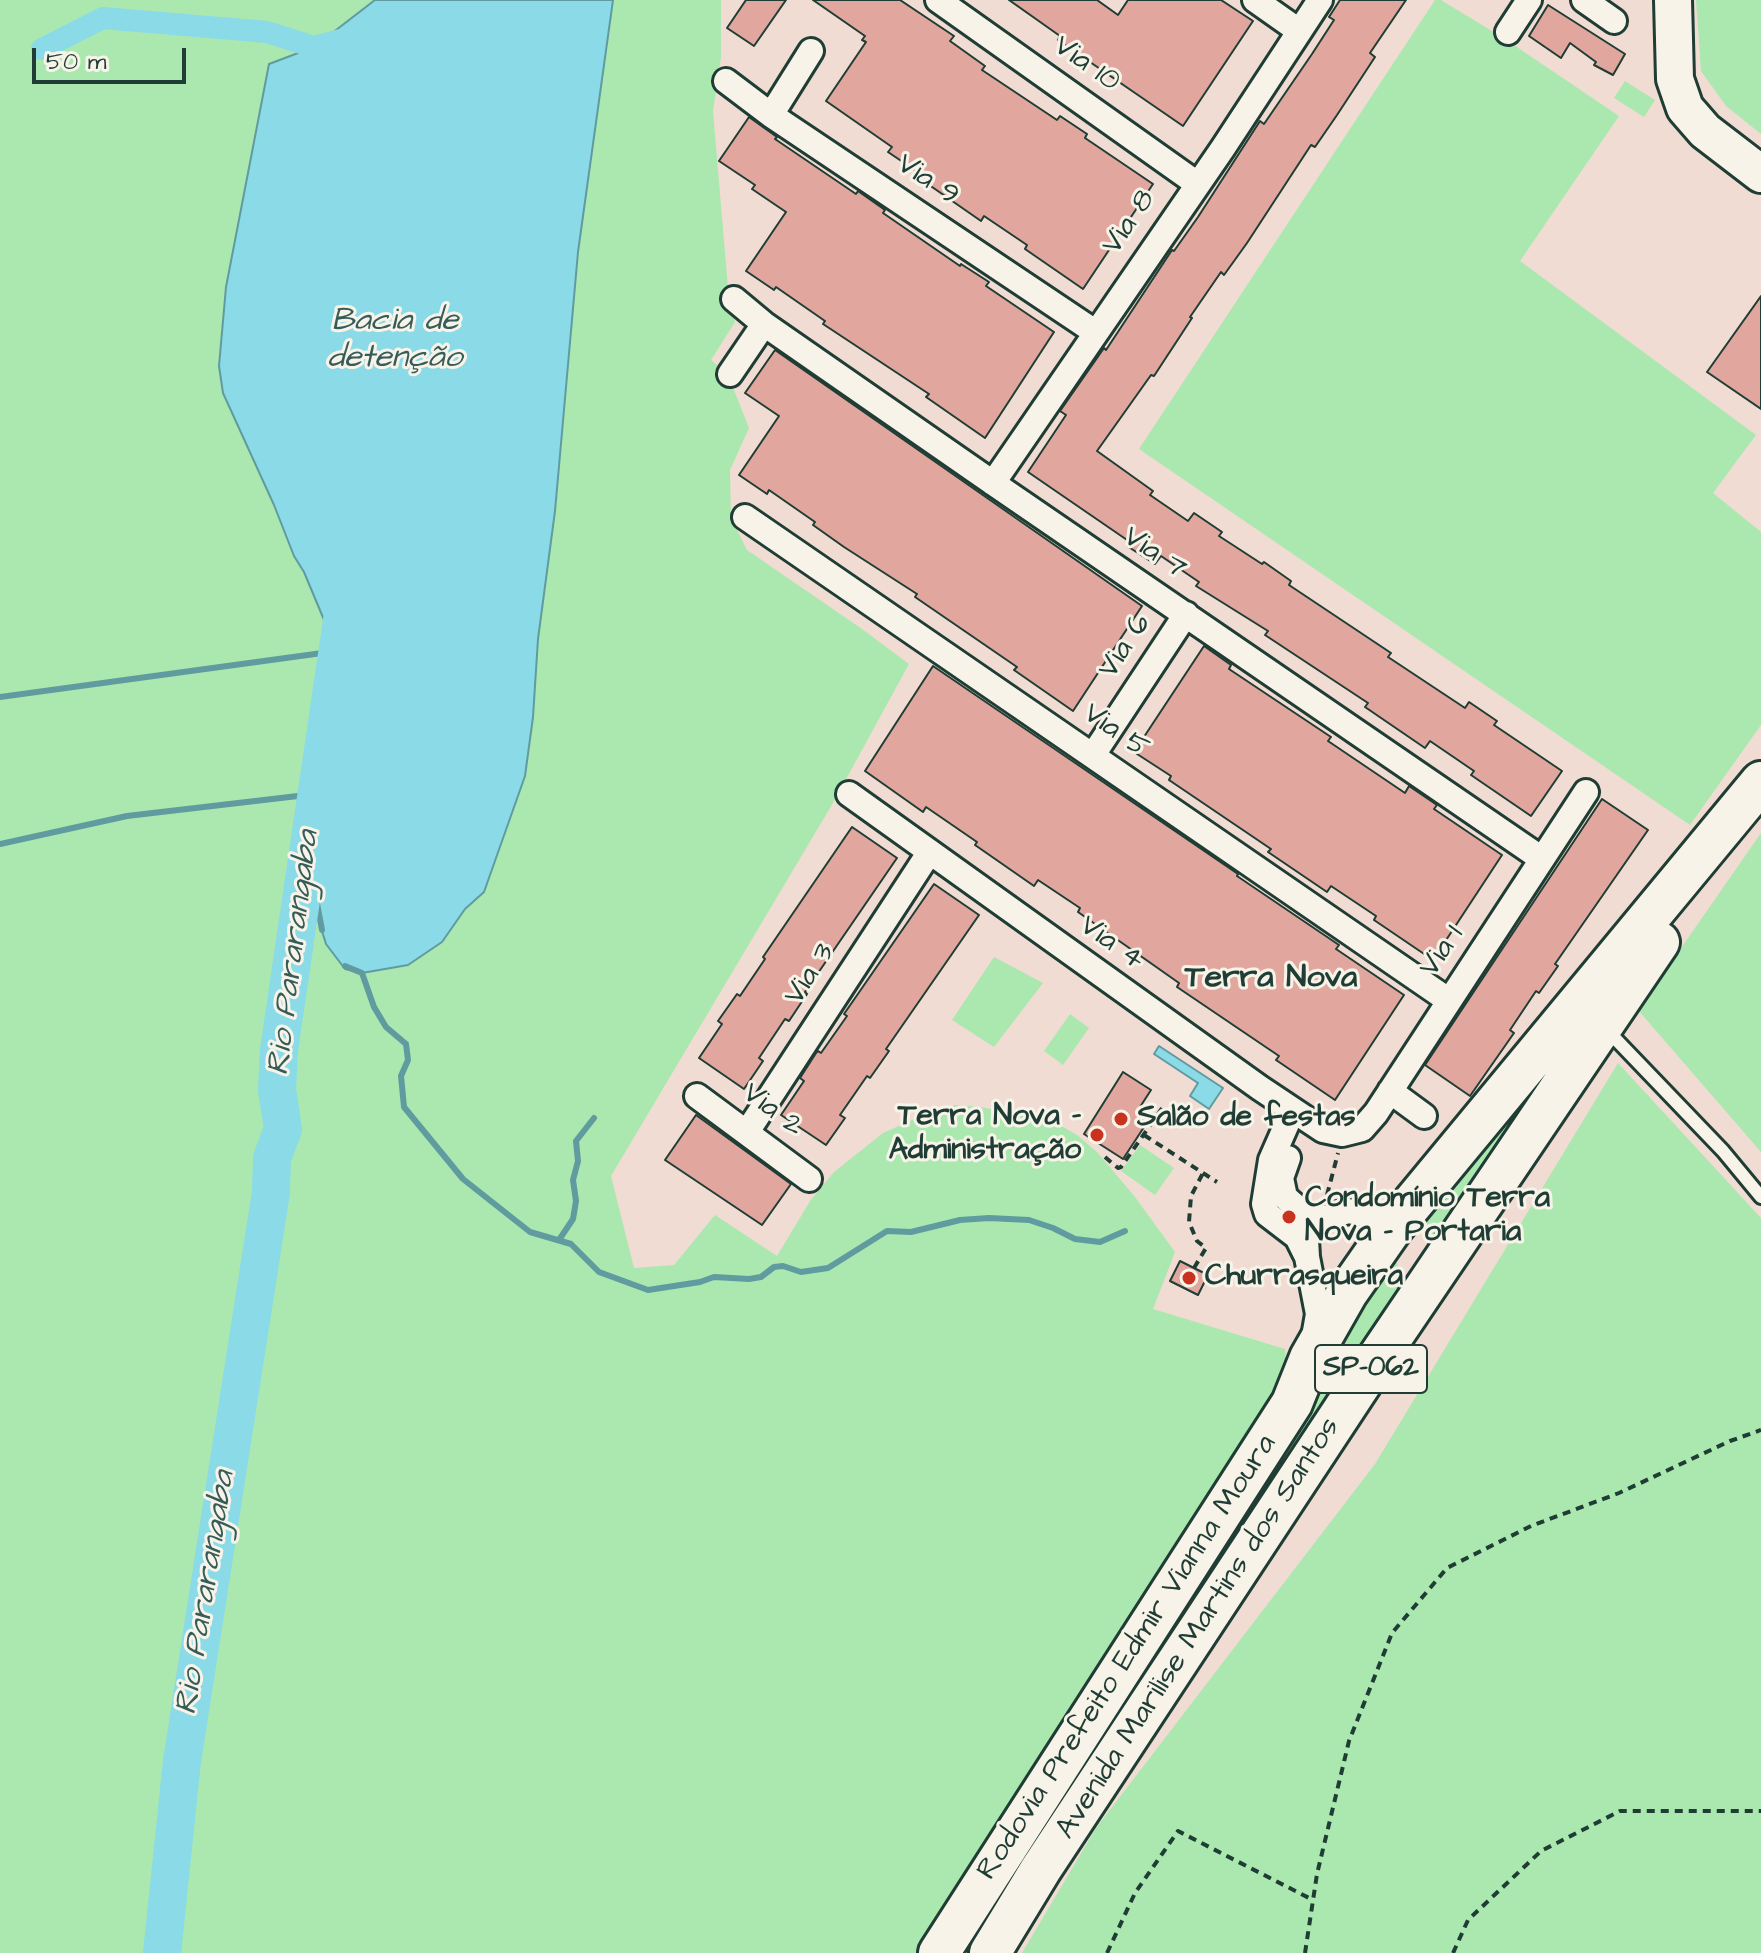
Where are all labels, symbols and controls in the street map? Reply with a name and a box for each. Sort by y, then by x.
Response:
street label: Via 10 [1046,29,1126,101]
scale bar [36,32,190,82]
text: 50 m [46,45,106,79]
street label: Via 9 [889,147,965,215]
street label: Via 8 [1095,184,1165,262]
water label: Bacia de detenção [328,303,462,378]
street label: Via 7 [1115,520,1193,588]
street label: Via 6 [1092,608,1160,686]
street label: Via 5 [1075,697,1155,767]
water label: Rio Pararangaba [261,829,329,1077]
street label: Via 4 [1072,909,1150,979]
street label: Via 1 [1413,919,1473,985]
street label: Via 3 [778,938,844,1012]
district label: Terra Nova [1185,960,1357,998]
street label: Via 2 [734,1076,810,1146]
place label: Terra Nova - Administração [889,1100,1081,1170]
place label: Salão de festas [1137,1101,1356,1137]
marker: Salão de festas [1112,1110,1130,1128]
marker: Terra Nova - Administração [1088,1126,1106,1144]
place label: Condomínio Terra Nova - Portaria [1305,1182,1550,1252]
marker: Condomínio Terra Nova - Portaria [1280,1208,1298,1226]
place label: Churrasqueira [1205,1260,1403,1296]
marker: Churrasqueira [1180,1269,1198,1287]
road number: SP-062 [1315,1345,1427,1393]
street label: Avenida Marilise Martins dos Santos [1049,1412,1349,1846]
street label: Rodovia Prefeito Edmir Vianna Moura [970,1429,1286,1887]
water label: Rio Pararangaba [169,1468,245,1718]

